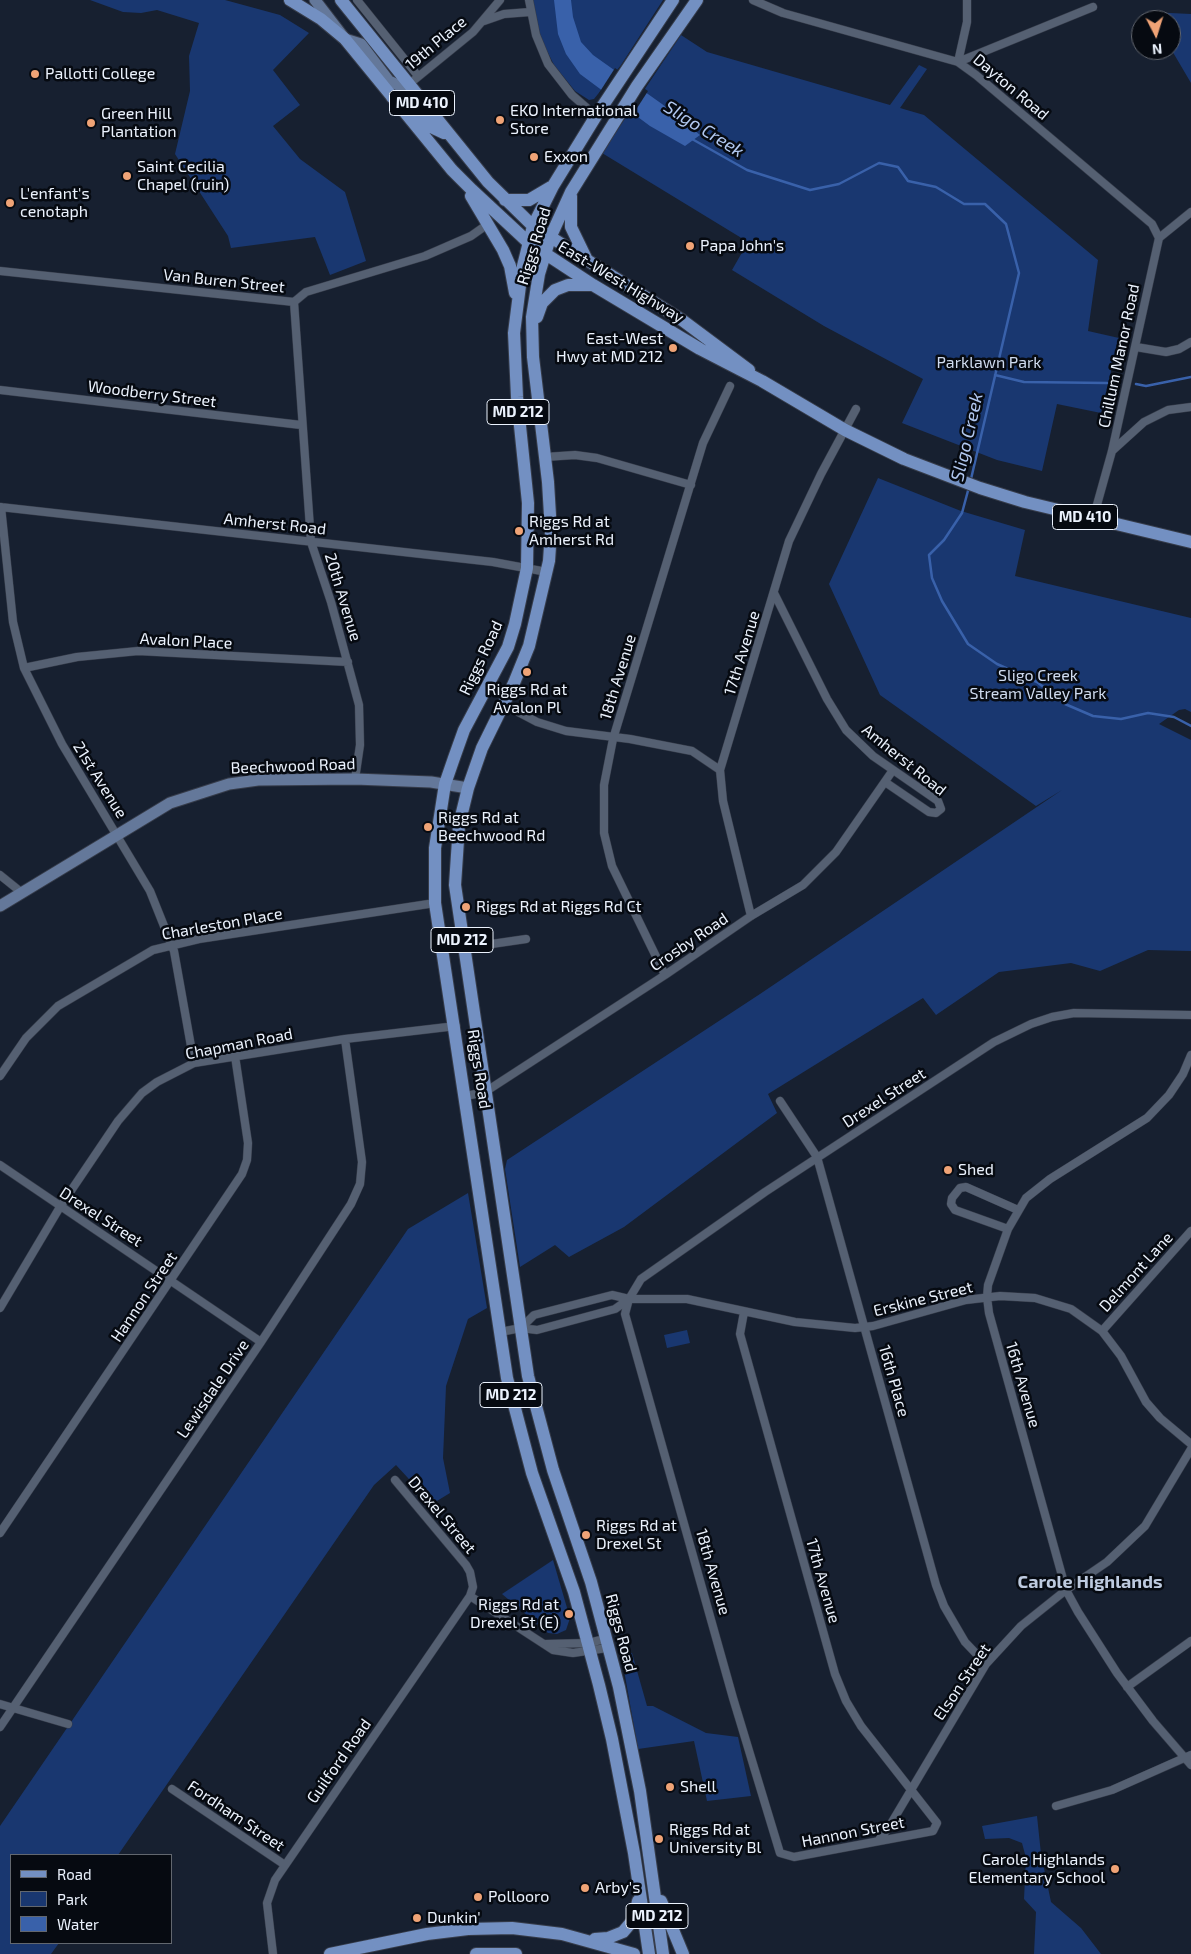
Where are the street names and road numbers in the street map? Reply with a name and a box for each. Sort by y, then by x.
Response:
street label: 19th Place [402,12,470,74]
street label: Dayton Road [969,50,1053,124]
road number: MD 410 [390,90,454,116]
street label: Riggs Road [513,205,555,287]
street label: East-West Highway [555,237,687,327]
street label: Van Buren Street [162,265,286,297]
street label: Chillum Manor Road [1094,282,1144,430]
street label: Woodberry Street [87,377,217,411]
road number: MD 212 [487,400,549,424]
road number: MD 410 [1052,504,1118,530]
street label: Amherst Road [223,509,327,539]
street label: 20th Avenue [320,551,366,643]
street label: 17th Avenue [720,609,764,697]
street label: Riggs Road [455,618,507,698]
street label: Avalon Place [139,629,233,653]
street label: 18th Avenue [596,632,640,722]
street label: Amherst Road [858,720,950,800]
street label: 21st Avenue [69,738,131,822]
street label: Beechwood Road [230,754,356,778]
street label: Charleston Place [160,904,284,944]
street label: Crosby Road [646,909,732,975]
road number: MD 212 [431,928,493,952]
street label: Chapman Road [184,1024,294,1064]
street label: Riggs Road [463,1028,495,1110]
street label: Drexel Street [839,1064,929,1132]
street label: Drexel Street [56,1183,146,1251]
street label: Delmont Lane [1095,1228,1177,1316]
street label: Hannon Street [107,1248,181,1346]
street label: Erskine Street [871,1277,975,1321]
street label: Lewisdale Drive [173,1336,253,1442]
street label: 16th Avenue [1002,1340,1044,1430]
street label: 16th Place [875,1343,913,1419]
road number: MD 212 [480,1382,542,1408]
street label: Drexel Street [404,1472,480,1558]
street label: 18th Avenue [692,1527,734,1617]
street label: 17th Avenue [802,1536,844,1626]
street label: Riggs Road [601,1592,641,1674]
street label: Elson Street [929,1640,995,1724]
street label: Guilford Road [303,1715,375,1807]
street label: Fordham Street [184,1776,288,1856]
street label: Hannon Street [800,1813,906,1851]
road number: MD 212 [626,1904,688,1928]

